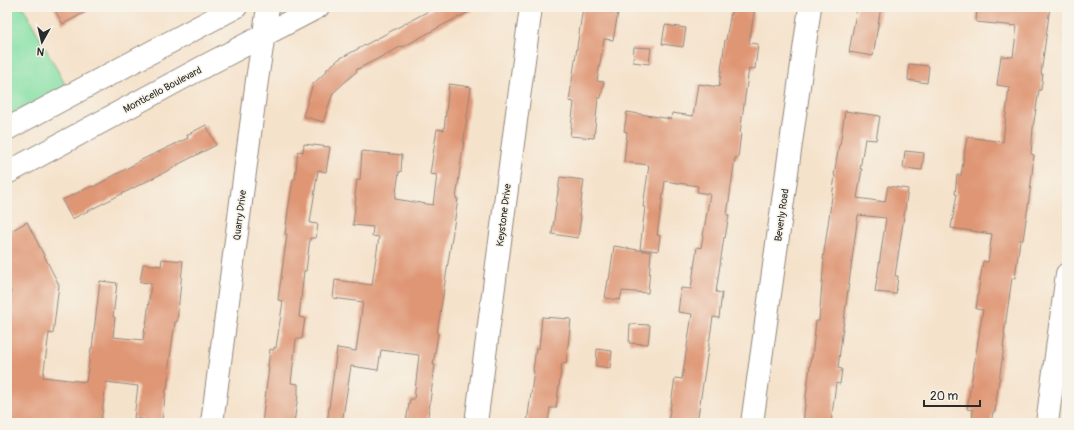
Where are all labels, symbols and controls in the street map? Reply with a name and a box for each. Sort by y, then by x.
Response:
north arrow [22,22,62,62]
text: N [36,44,45,58]
street label: Monticello Boulevard [121,64,204,116]
street label: Keystone Drive [494,183,514,247]
street label: Beverly Road [772,188,792,242]
street label: Quarry Drive [231,189,249,241]
scale bar [924,382,980,408]
text: 20 m [930,389,959,404]

